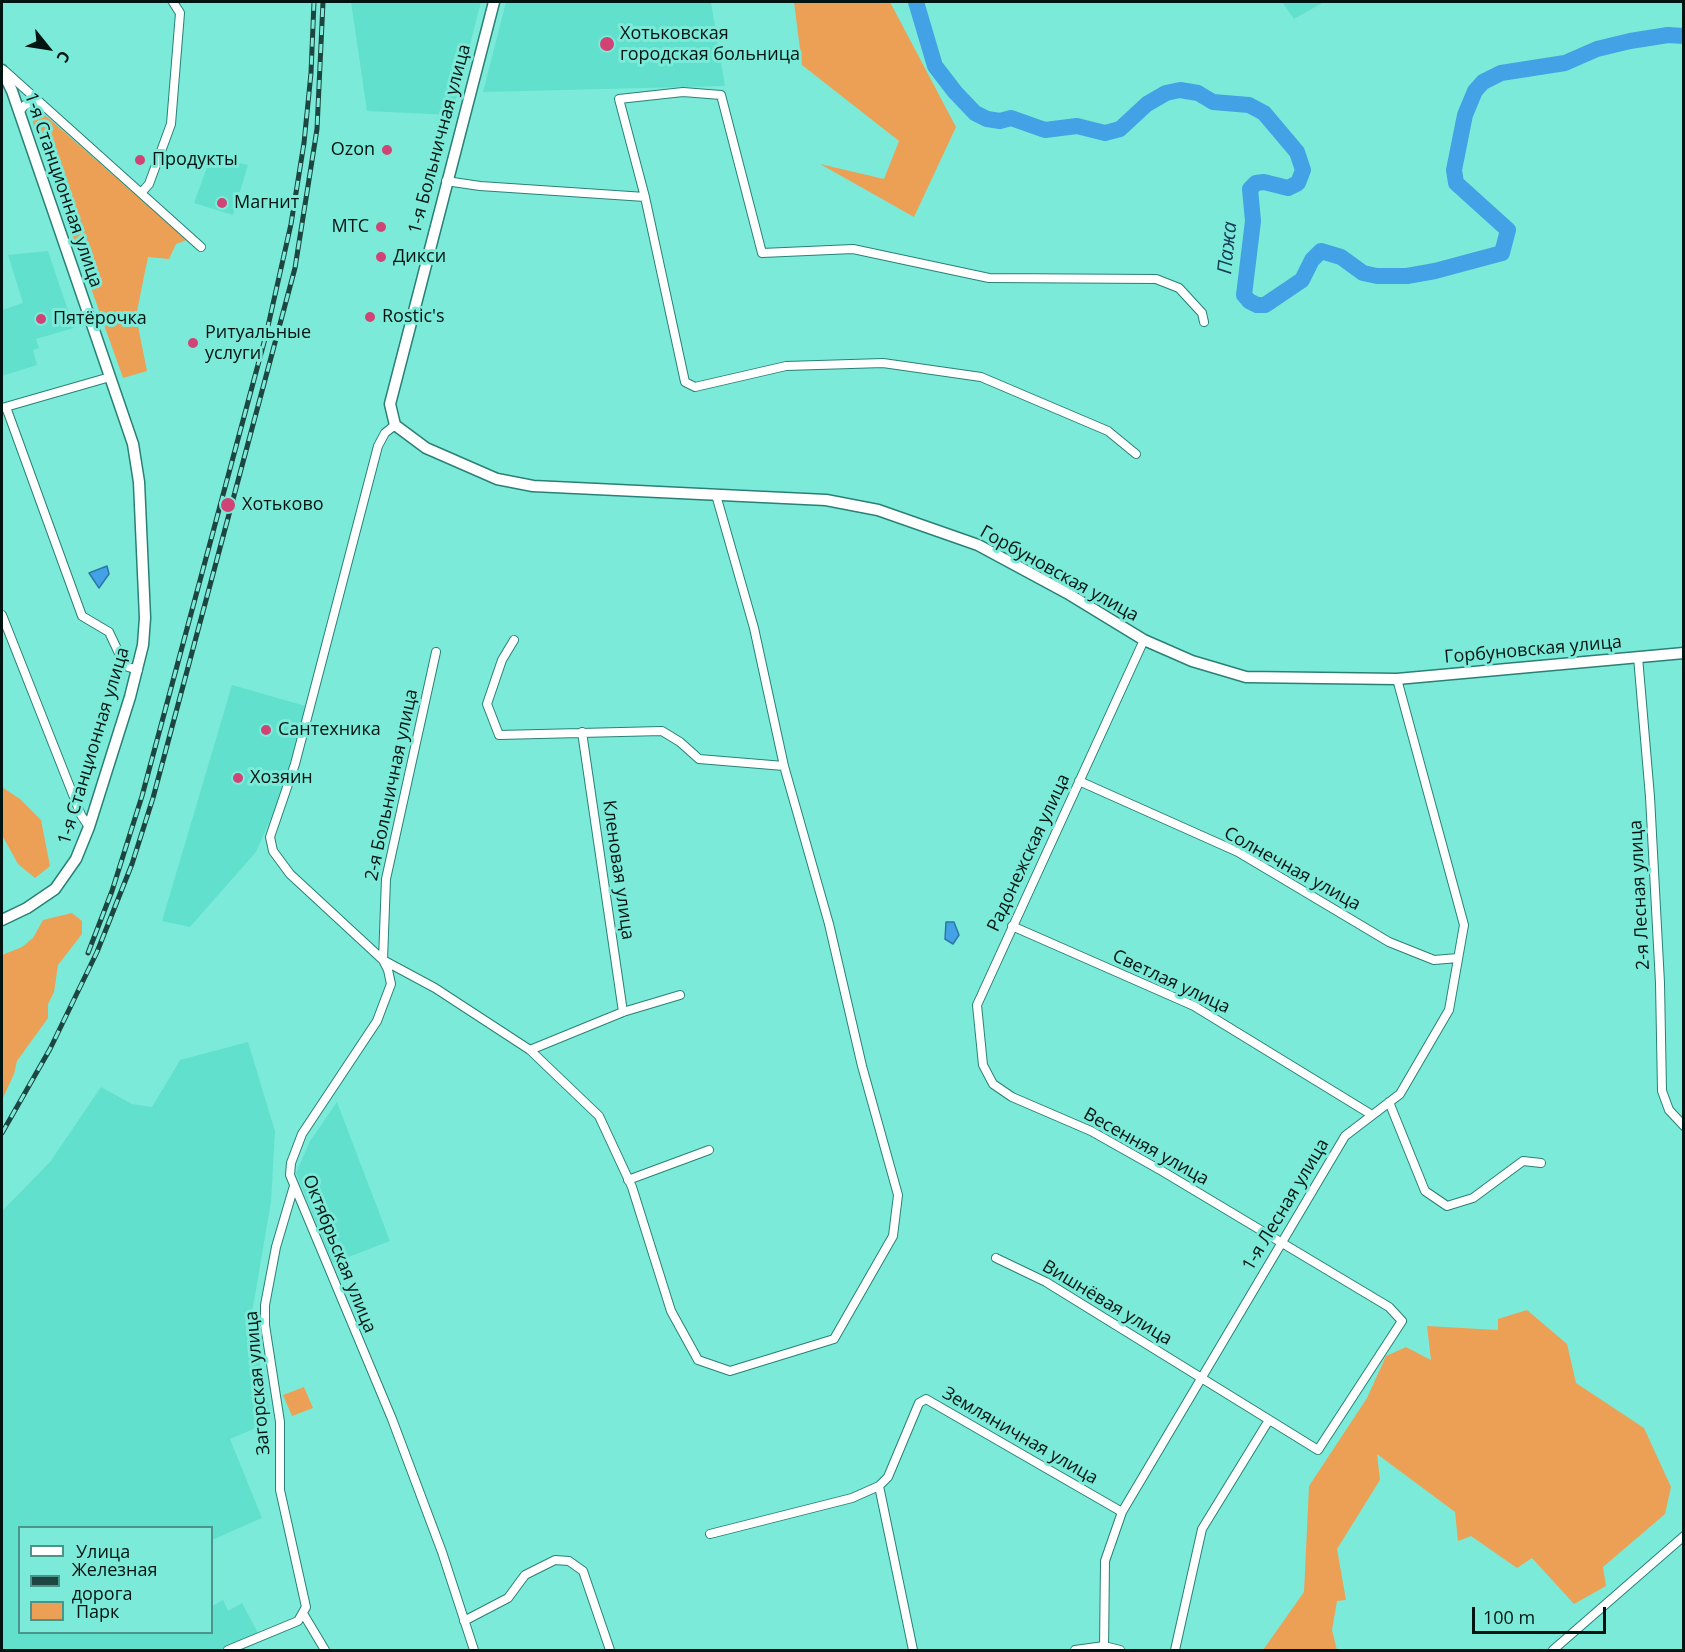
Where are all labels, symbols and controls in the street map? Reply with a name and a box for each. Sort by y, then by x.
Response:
north arrow [18,18,78,78]
place label: Хотьковская городская больница [620,23,800,66]
marker: Хотьковская городская больница [598,35,616,53]
street label: 1-я Больничная улица [404,42,476,236]
text: С [52,47,76,67]
street label: 1-я Станционная улица [19,90,107,290]
place label: Ozon [331,139,375,161]
marker: Ozon [380,143,394,157]
place label: Продукты [152,149,238,171]
marker: Продукты [133,153,147,167]
place label: Магнит [234,192,299,214]
marker: Магнит [215,196,229,210]
place label: МТС [332,216,369,238]
marker: МТС [374,220,388,234]
water label: Пажа [1213,221,1243,275]
place label: Дикси [393,246,446,268]
marker: Дикси [374,250,388,264]
place label: Rostic's [382,306,445,328]
place label: Пятёрочка [53,308,147,330]
marker: Rostic's [363,310,377,324]
marker: Пятёрочка [34,312,48,326]
place label: Ритуальные услуги [205,322,311,364]
marker: Ритуальные услуги [186,336,200,350]
place label: Хотьково [242,494,324,516]
marker: Хотьково [219,496,237,514]
street label: Горбуновская улица [976,521,1142,627]
street label: Горбуновская улица [1443,631,1623,669]
street label: 1-я Станционная улица [54,645,134,847]
street label: 2-я Больничная улица [361,687,423,883]
place label: Сантехника [278,719,381,741]
marker: Сантехника [259,723,273,737]
place label: Хозяин [250,767,313,789]
marker: Хозяин [231,771,245,785]
street label: Радонежская улица [983,771,1075,935]
street label: Кленовая улица [598,799,638,941]
street label: 2-я Лесная улица [1625,819,1655,971]
street label: Солнечная улица [1220,822,1364,916]
street label: Светлая улица [1109,945,1233,1019]
street label: Весенняя улица [1080,1104,1212,1190]
street label: 1-я Лесная улица [1238,1135,1334,1275]
street label: Октябрьская улица [297,1172,381,1336]
street label: Вишнёвая улица [1038,1256,1176,1350]
street label: Загорская улица [241,1310,275,1456]
street label: Земляничная улица [938,1383,1102,1489]
legend [18,1526,213,1634]
text: Улица [76,1539,130,1563]
text: Железная дорога [72,1557,157,1605]
scale bar [1475,1595,1608,1633]
text: Парк [76,1599,119,1623]
text: 100 m [1483,1605,1535,1629]

